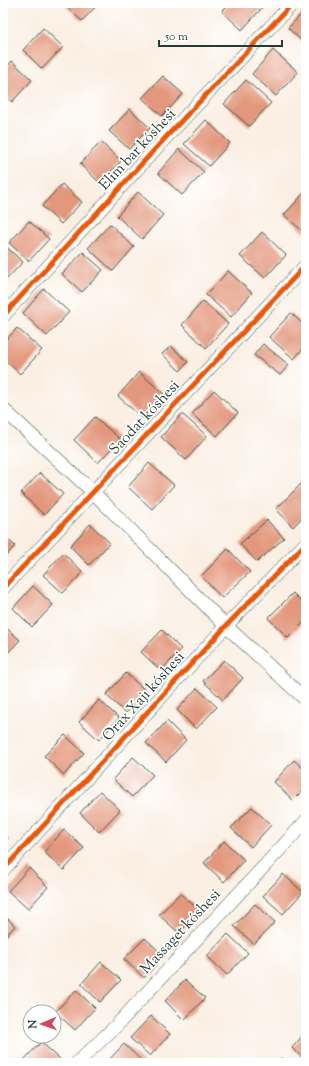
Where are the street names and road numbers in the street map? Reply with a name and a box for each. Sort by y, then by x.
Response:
street label: Elim bar kóshesi [95,105,181,195]
street label: Saodat kóshesi [105,376,185,460]
street label: Orax Xajı kóshesi [98,648,190,746]
street label: Massaget kóshesi [136,885,226,979]

